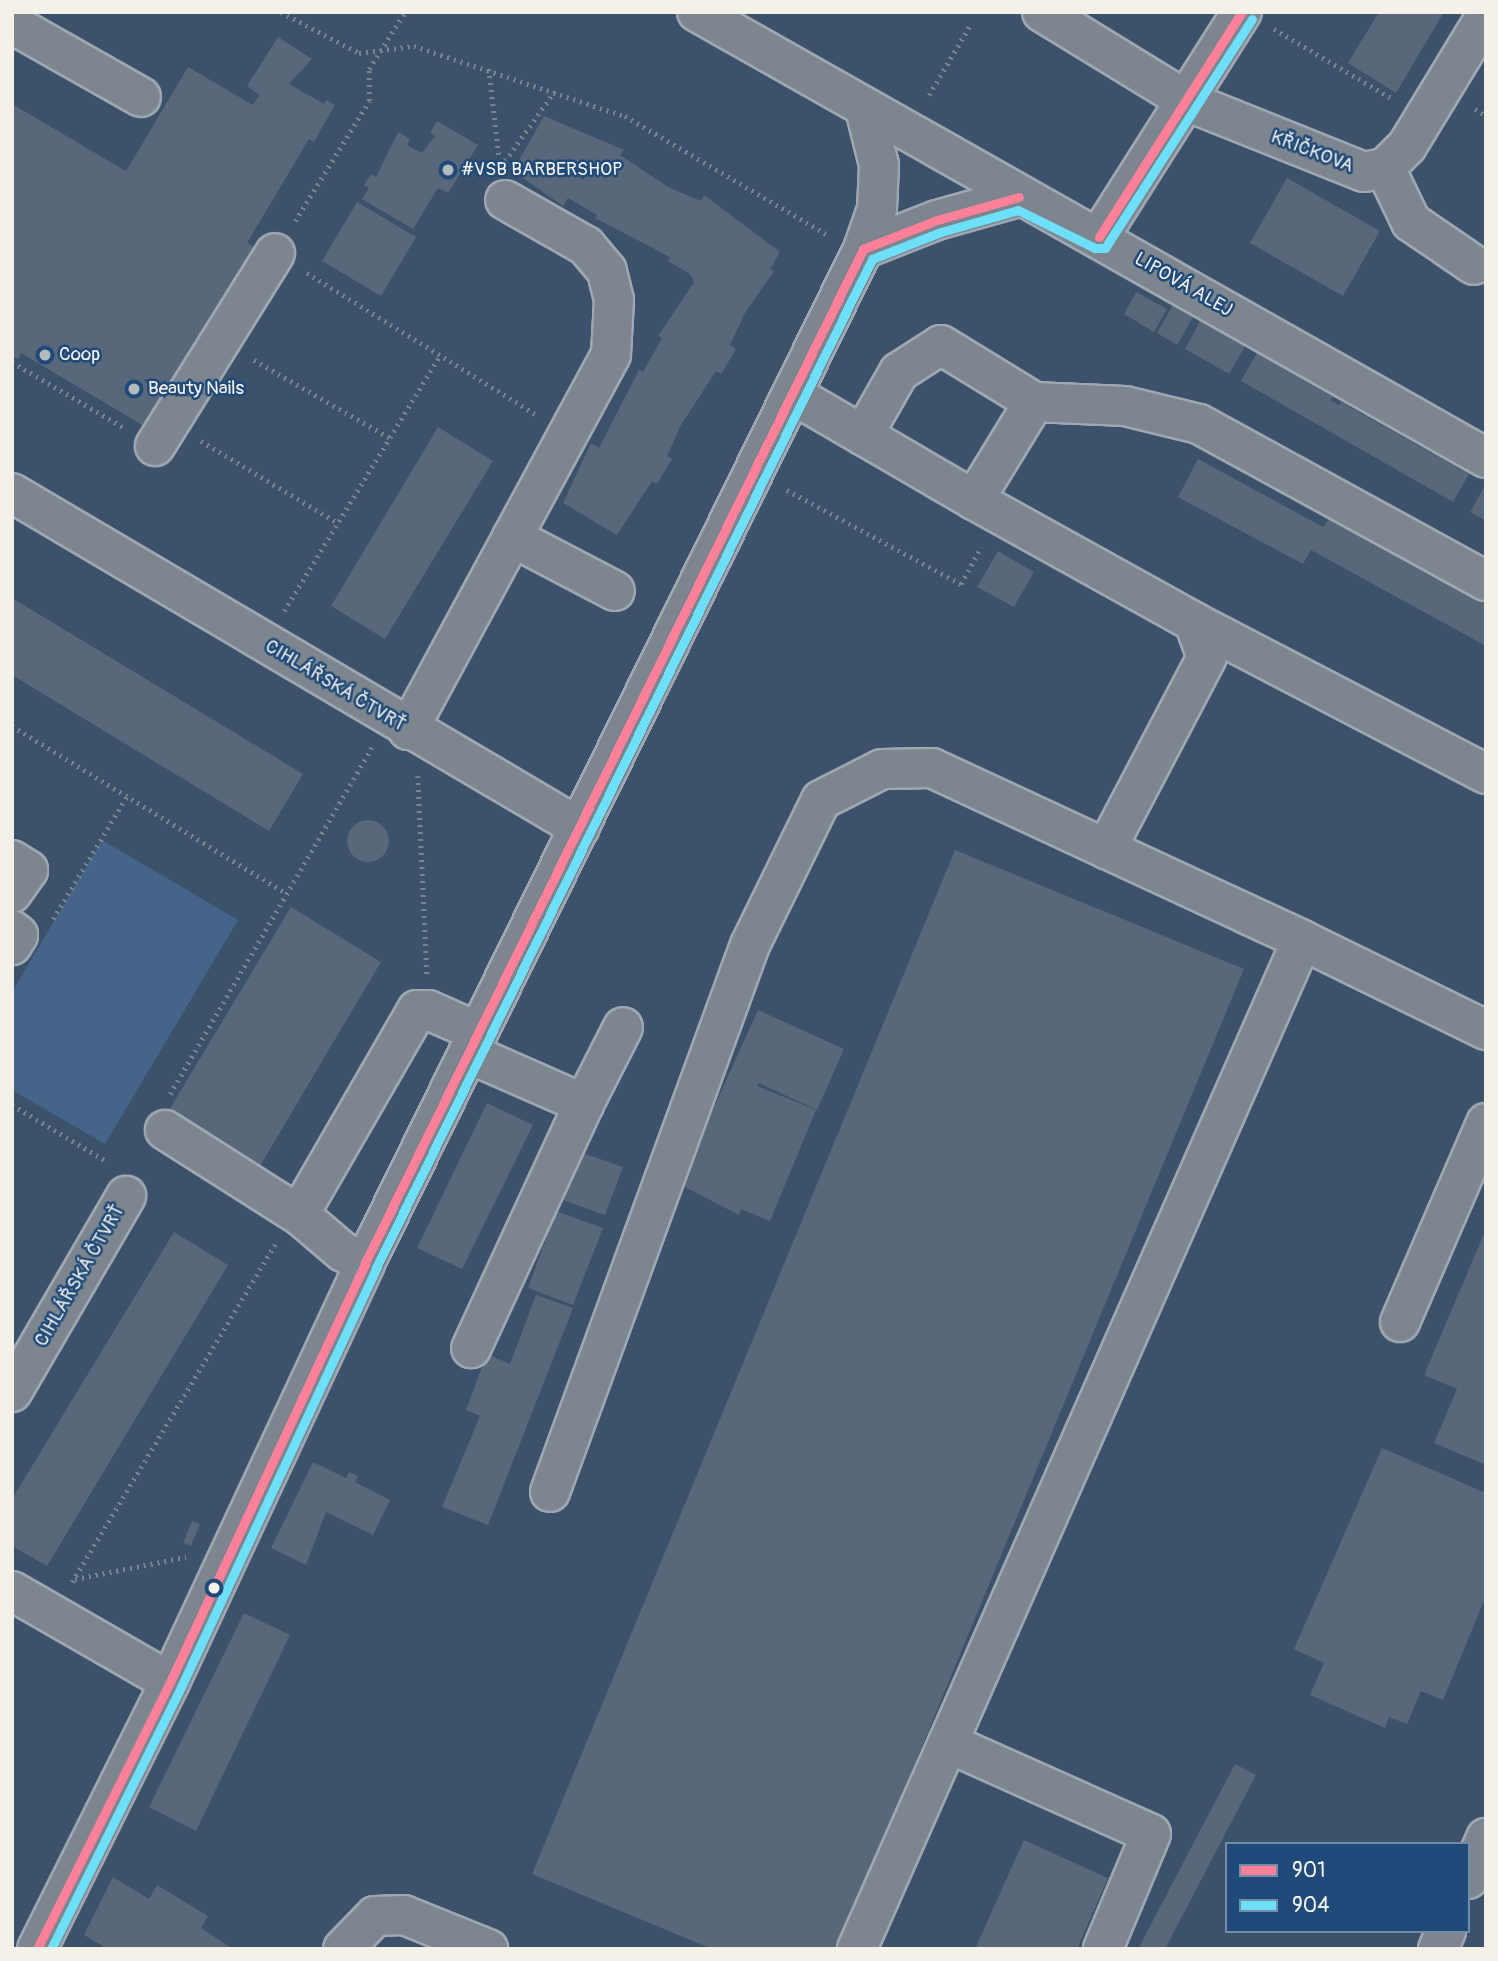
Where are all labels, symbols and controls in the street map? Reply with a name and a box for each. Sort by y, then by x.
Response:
street label: KŘIČKOVA [1268,126,1356,178]
place label: #VSB BARBERSHOP [462,159,623,181]
marker: #VSB BARBERSHOP [440,162,456,178]
street label: LIPOVÁ ALEJ [1130,248,1236,322]
place label: Coop [59,344,100,366]
marker: Coop [37,347,53,363]
place label: Beauty Nails [148,378,244,400]
marker: Beauty Nails [126,381,142,397]
street label: CIHLÁŘSKÁ ČTVRŤ [261,635,409,737]
street label: CIHLÁŘSKÁ ČTVRŤ [30,1201,130,1351]
unlabelled marker [207,1581,221,1595]
legend [1225,1842,1470,1933]
text: 901 [1292,1857,1325,1884]
text: 904 [1292,1892,1329,1919]

